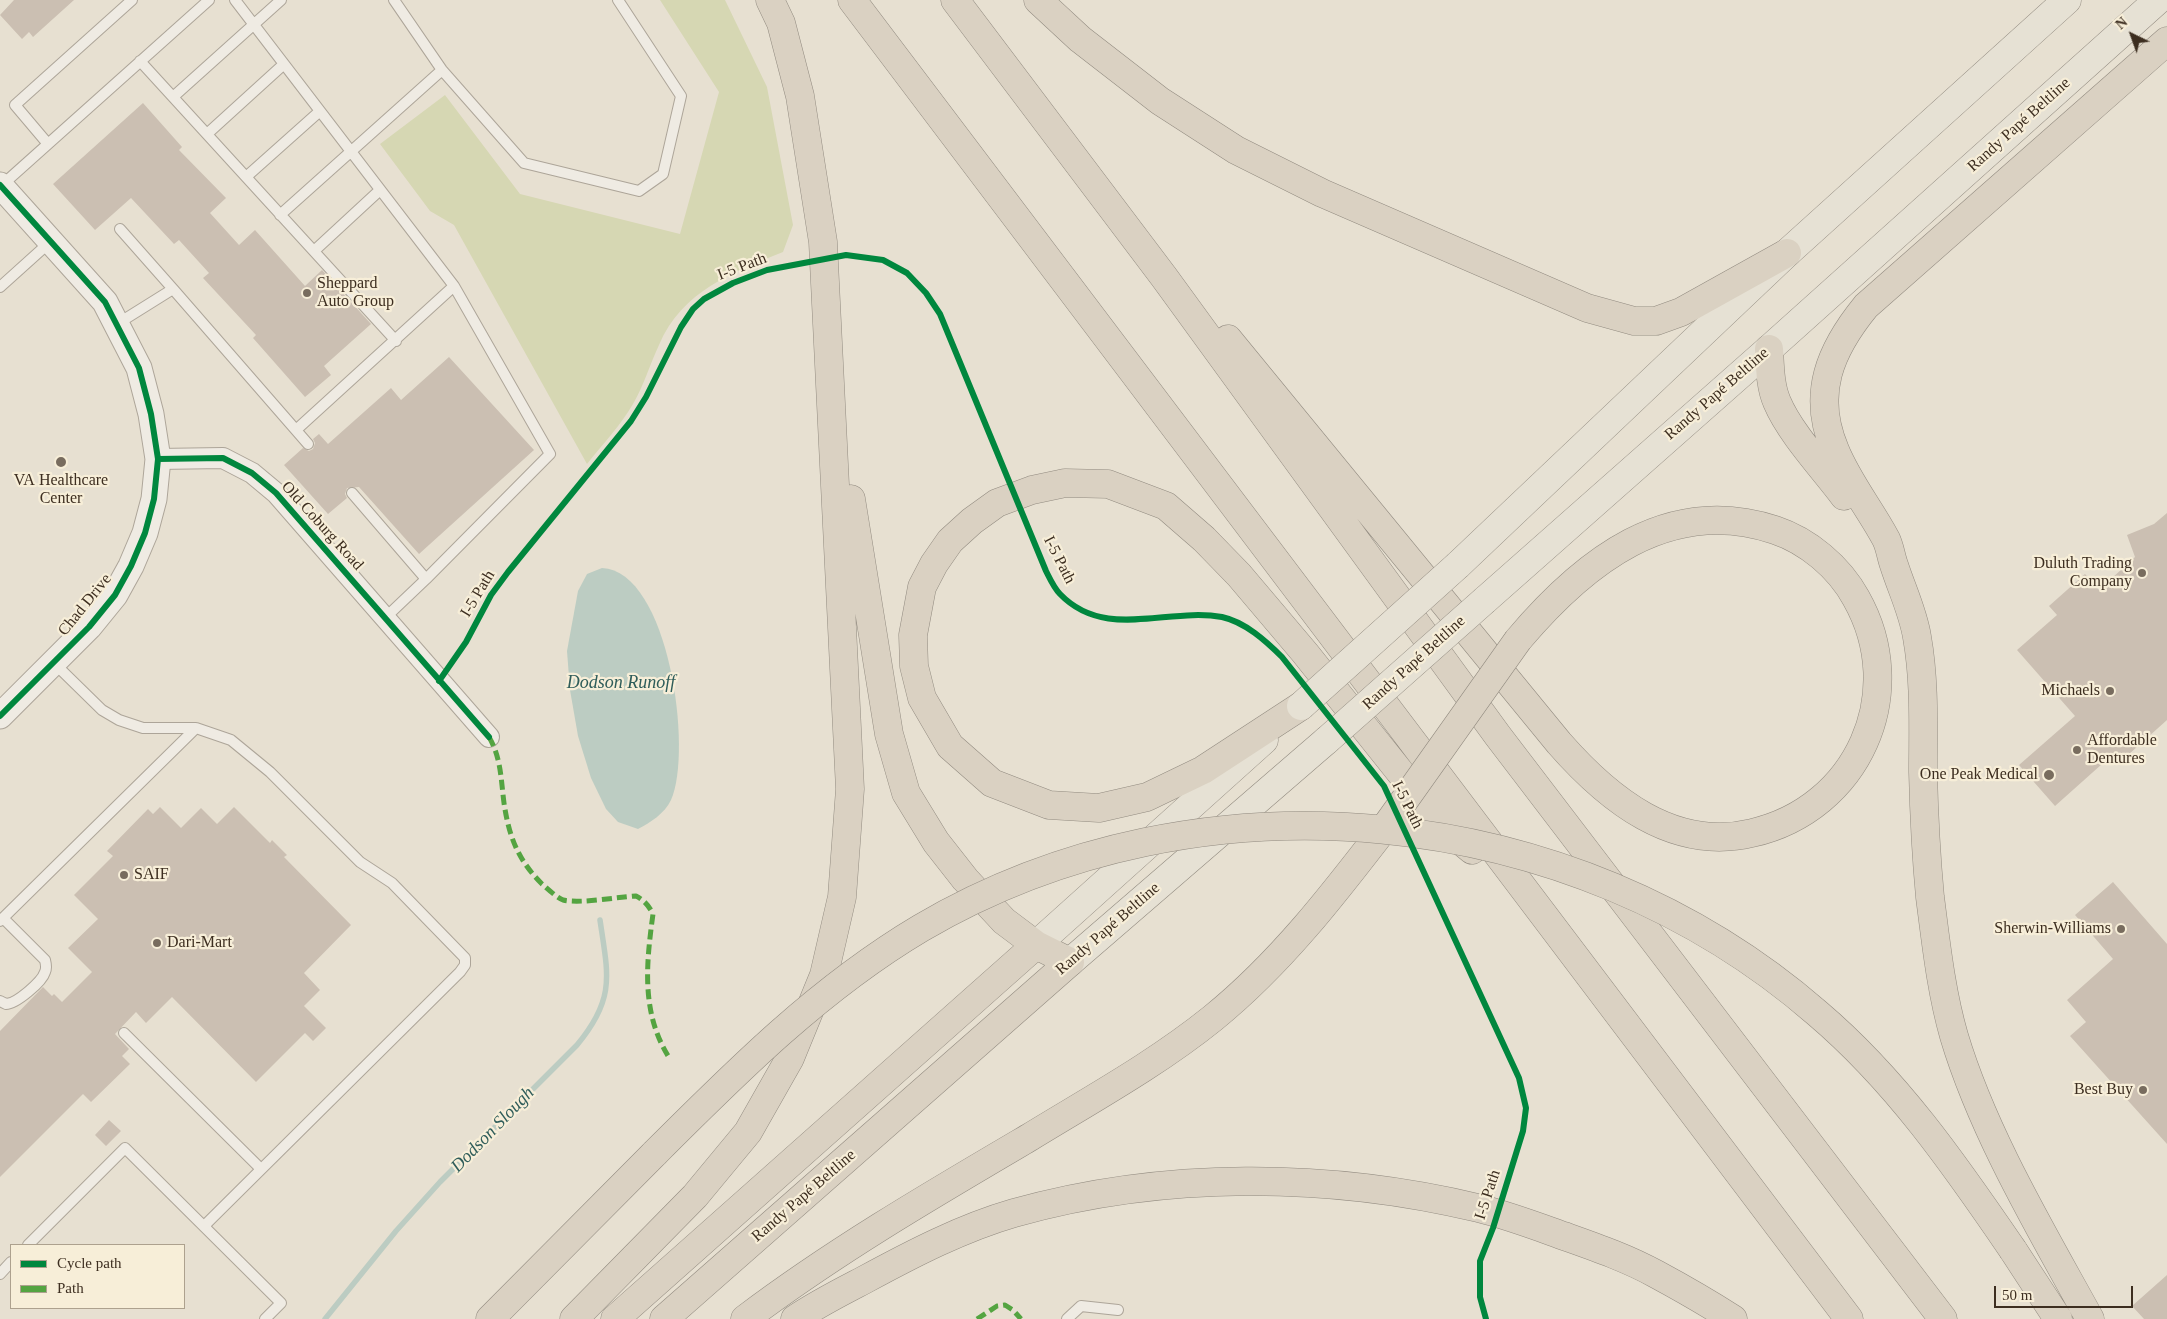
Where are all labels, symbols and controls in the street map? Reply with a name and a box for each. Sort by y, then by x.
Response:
north arrow [2107,10,2157,60]
text: N [2113,15,2130,32]
street label: Randy Papé Beltline [1964,74,2074,176]
street label: I-5 Path [715,249,769,285]
place label: Sheppard Auto Group [317,274,394,312]
marker: Sheppard Auto Group [301,287,313,299]
street label: Randy Papé Beltline [1661,344,1773,444]
marker: VA Healthcare Center [54,455,68,469]
place label: VA Healthcare Center [14,471,108,509]
street label: Old Coburg Road [277,477,367,575]
street label: I-5 Path [1039,533,1079,587]
place label: Duluth Trading Company [2033,554,2132,592]
street label: I-5 Path [457,567,499,621]
marker: Duluth Trading Company [2136,567,2148,579]
street label: Chad Drive [54,570,116,640]
street label: Randy Papé Beltline [1359,612,1469,714]
water label: Dodson Runoff [567,672,675,694]
place label: Michaels [2041,681,2100,701]
marker: Michaels [2104,685,2116,697]
place label: Affordable Dentures [2087,731,2157,769]
marker: Affordable Dentures [2071,744,2083,756]
place label: One Peak Medical [1920,765,2038,785]
marker: One Peak Medical [2042,768,2056,782]
street label: I-5 Path [1387,778,1427,832]
place label: SAIF [134,865,169,885]
marker: SAIF [118,869,130,881]
street label: Randy Papé Beltline [1052,879,1164,979]
place label: Sherwin-Williams [1994,919,2111,939]
marker: Sherwin-Williams [2115,923,2127,935]
place label: Dari-Mart [167,933,232,953]
marker: Dari-Mart [151,937,163,949]
place label: Best Buy [2074,1080,2133,1100]
water label: Dodson Slough [447,1083,539,1177]
marker: Best Buy [2137,1084,2149,1096]
street label: Randy Papé Beltline [748,1146,860,1246]
street label: I-5 Path [1471,1168,1505,1222]
legend [10,1244,185,1309]
text: Cycle path [57,1255,122,1271]
scale bar [1997,1276,2136,1308]
text: Path [57,1280,84,1296]
text: 50 m [2002,1287,2032,1303]

